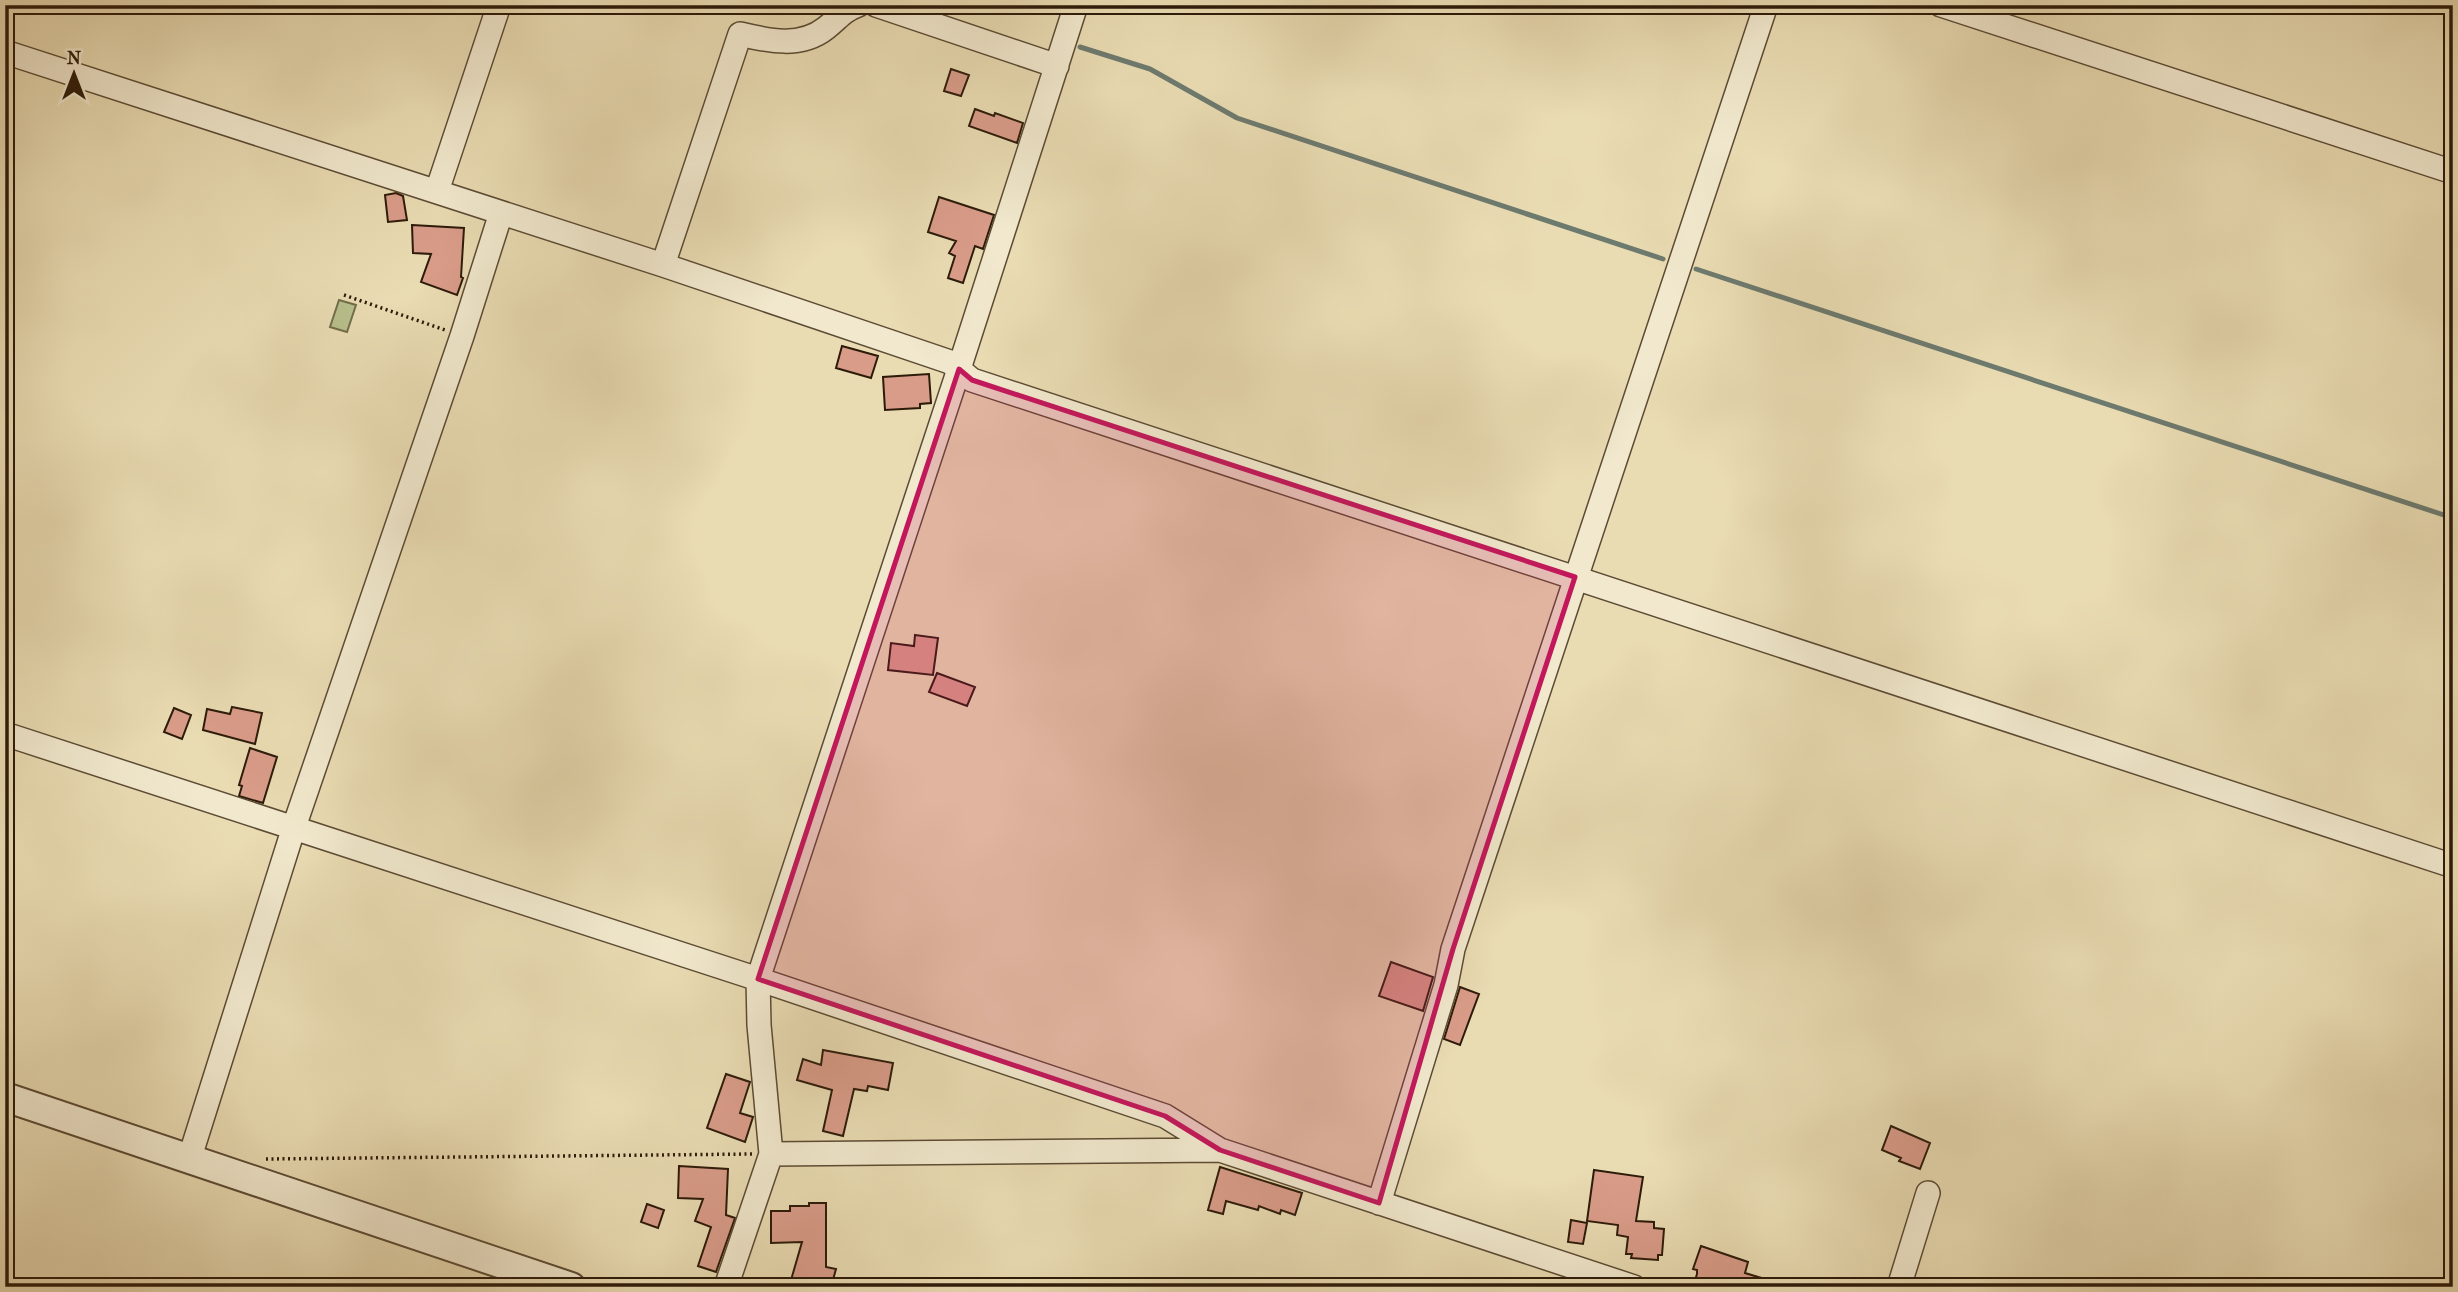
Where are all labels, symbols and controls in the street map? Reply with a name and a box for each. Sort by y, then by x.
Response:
north arrow [38,38,108,108]
text: N [67,47,82,69]

